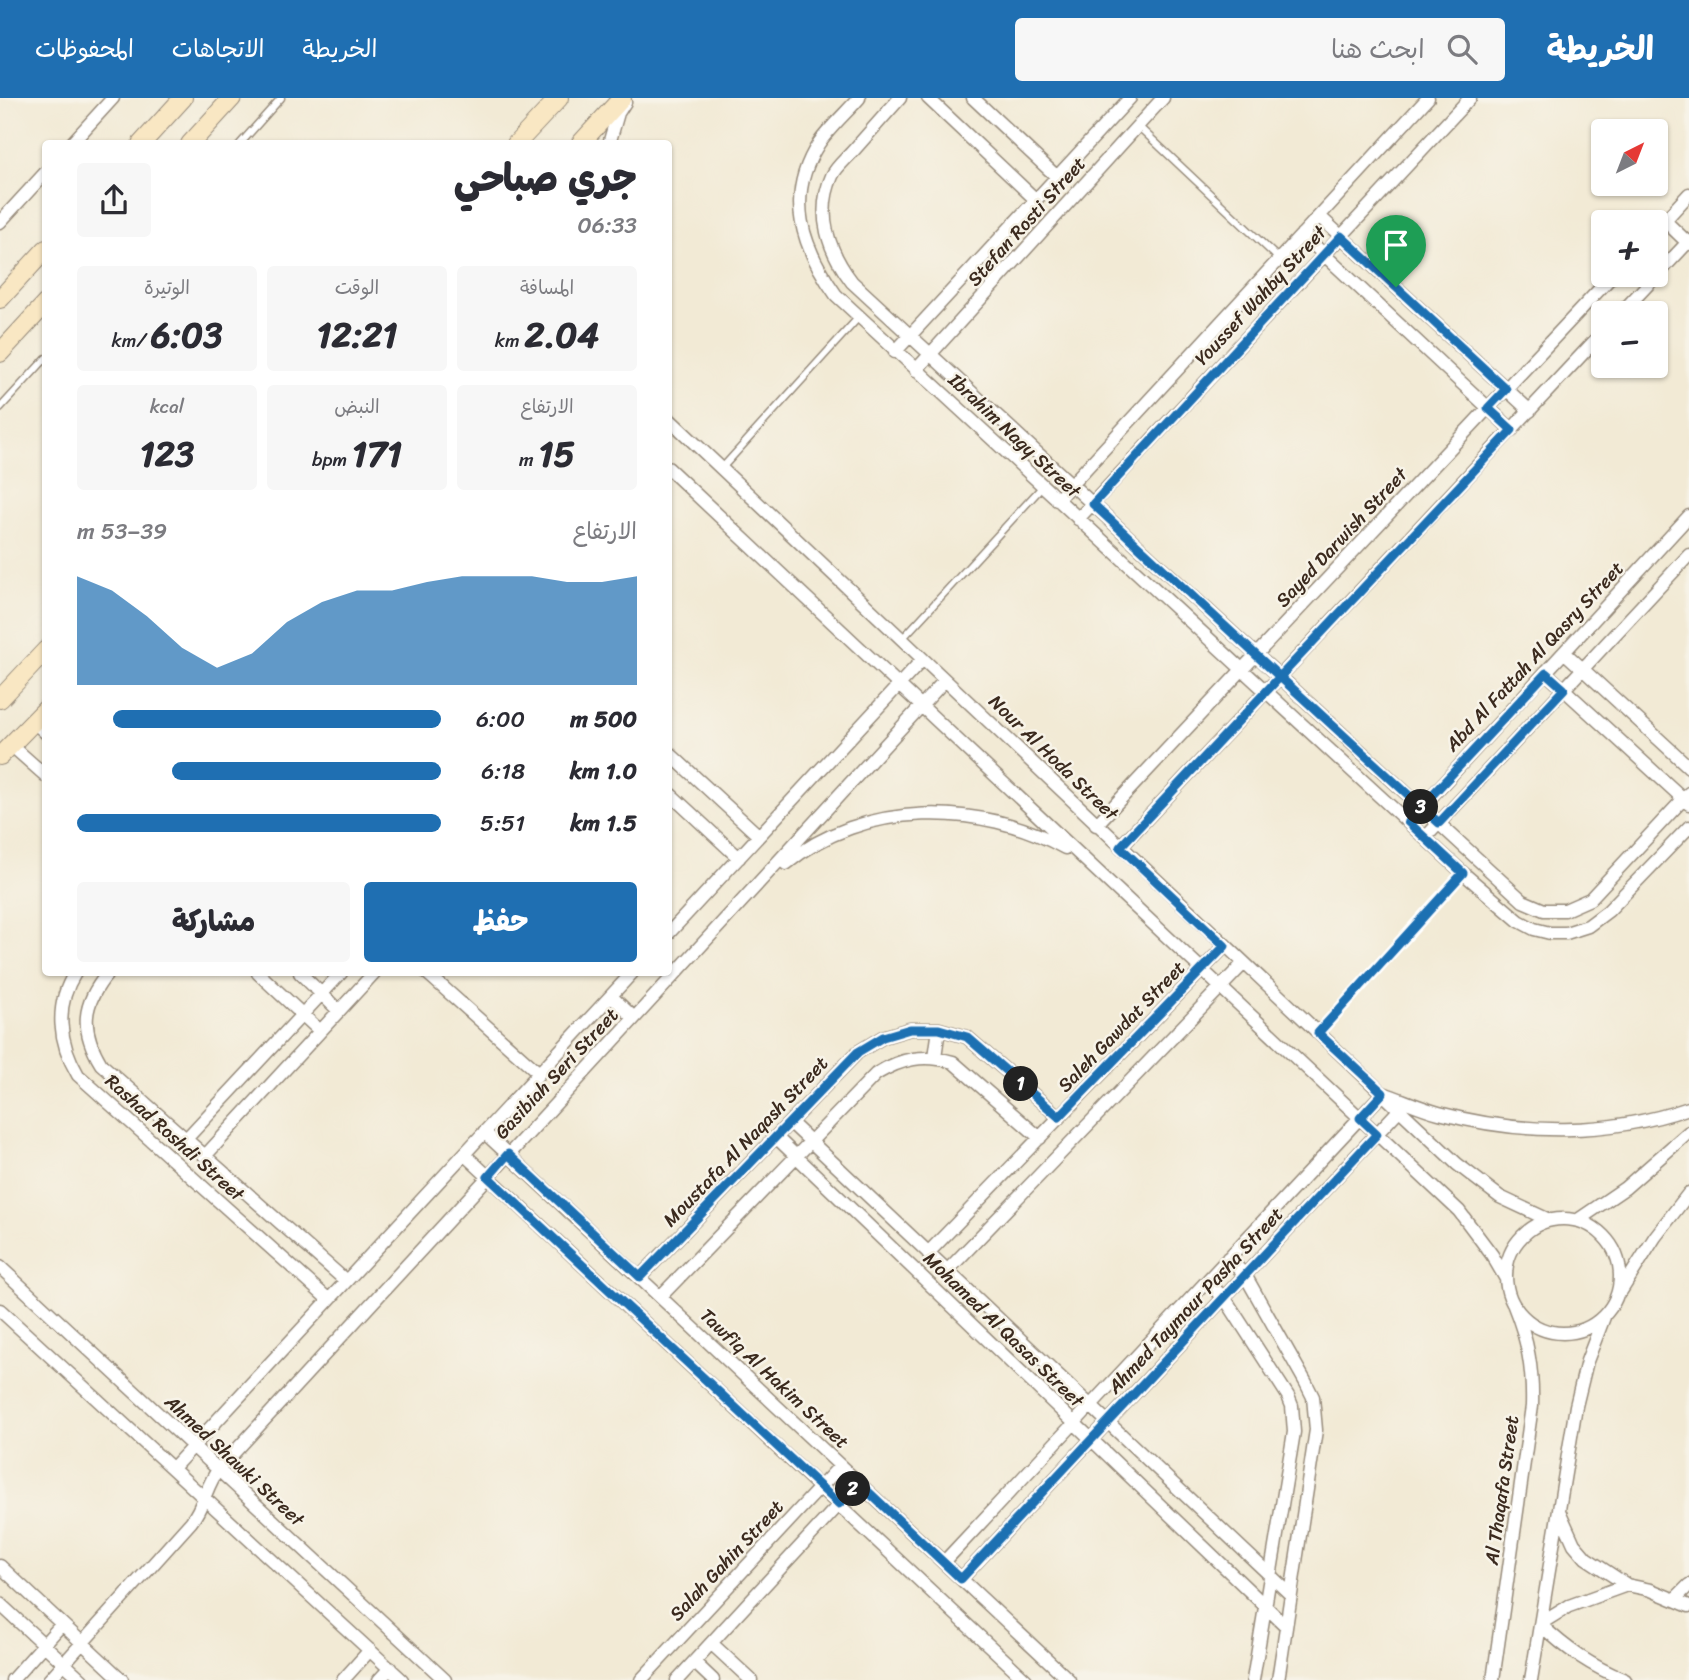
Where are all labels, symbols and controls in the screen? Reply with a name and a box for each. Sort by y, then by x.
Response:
search box [1015,18,1505,81]
text: الخريطة [1547,20,1654,78]
text: ابحث هنا [1331,26,1425,72]
text: المحفوظات [35,28,134,70]
text: الاتجاهات [172,28,265,70]
text: الخريطة [303,28,377,70]
icon: search [1443,30,1481,68]
north arrow [1591,119,1668,196]
map controls [1591,119,1668,378]
text: جري صباحي [454,145,637,212]
street label: Stefan Rosti Street [959,149,1094,294]
button: share [77,163,151,237]
text: 06:33 [577,205,637,246]
button: + [1591,210,1668,287]
pin [1366,215,1426,287]
street label: Youssef Wahby Street [1186,216,1336,373]
icon: arrive [1377,226,1415,264]
text: الوتيرة [144,271,190,304]
text: الوقت [335,271,379,304]
text: المسافة [520,271,574,304]
button: − [1591,301,1668,378]
text: 6:03 [151,304,222,366]
text: 12:21 [317,304,398,366]
text: 2.04 [524,304,599,366]
text: /km [112,324,151,357]
text: km [495,324,524,357]
street label: Ibrahim Nagy Street [940,364,1090,507]
text: kcal [150,390,184,423]
text: النبض [334,390,380,423]
text: الارتفاع [520,390,574,423]
text: 123 [140,423,194,485]
text: 171 [352,423,402,485]
text: 15 [539,423,575,485]
text: bpm [312,443,352,476]
text: m [519,443,539,476]
street label: Sayed Darwish Street [1267,459,1416,615]
text: 39–53 m [77,511,167,552]
text: الارتفاع [573,511,637,552]
street label: Abd Al Fattah Al Qasry Street [1436,553,1632,760]
street label: Nour Al Hoda Street [981,686,1127,829]
text: 6:00 [476,699,525,740]
text: 500 m [570,699,637,740]
text: 6:18 [481,751,525,792]
text: 1.0 km [570,751,637,792]
pin: 3 [1404,790,1438,824]
text: 3 [1415,790,1426,823]
text: 5:51 [480,803,525,844]
text: 1.5 km [570,803,637,844]
button: مشاركة [77,882,350,962]
button: حفظ [364,882,637,962]
street label: Saleh Gawdat Street [1049,952,1193,1100]
street label: Gasibiah Seri Street [486,1000,627,1147]
street label: Moustafa Al Naqash Street [654,1048,836,1235]
street label: Rashad Roshdi Street [97,1065,253,1210]
pin: 1 [1004,1066,1038,1102]
text: 1 [1016,1067,1025,1100]
street label: Ahmed Taymour Pasha Street [1099,1199,1291,1402]
street label: Mohamed Al Qasas Street [915,1243,1093,1416]
street label: Tawfiq Al Hakim Street [692,1300,857,1457]
street label: Ahmed Shawki Street [156,1386,313,1535]
street label: Al Thaqafa Street [1475,1413,1528,1568]
pin: 2 [836,1472,870,1506]
text: 2 [847,1472,858,1505]
street label: Salah Gahin Street [661,1492,792,1629]

